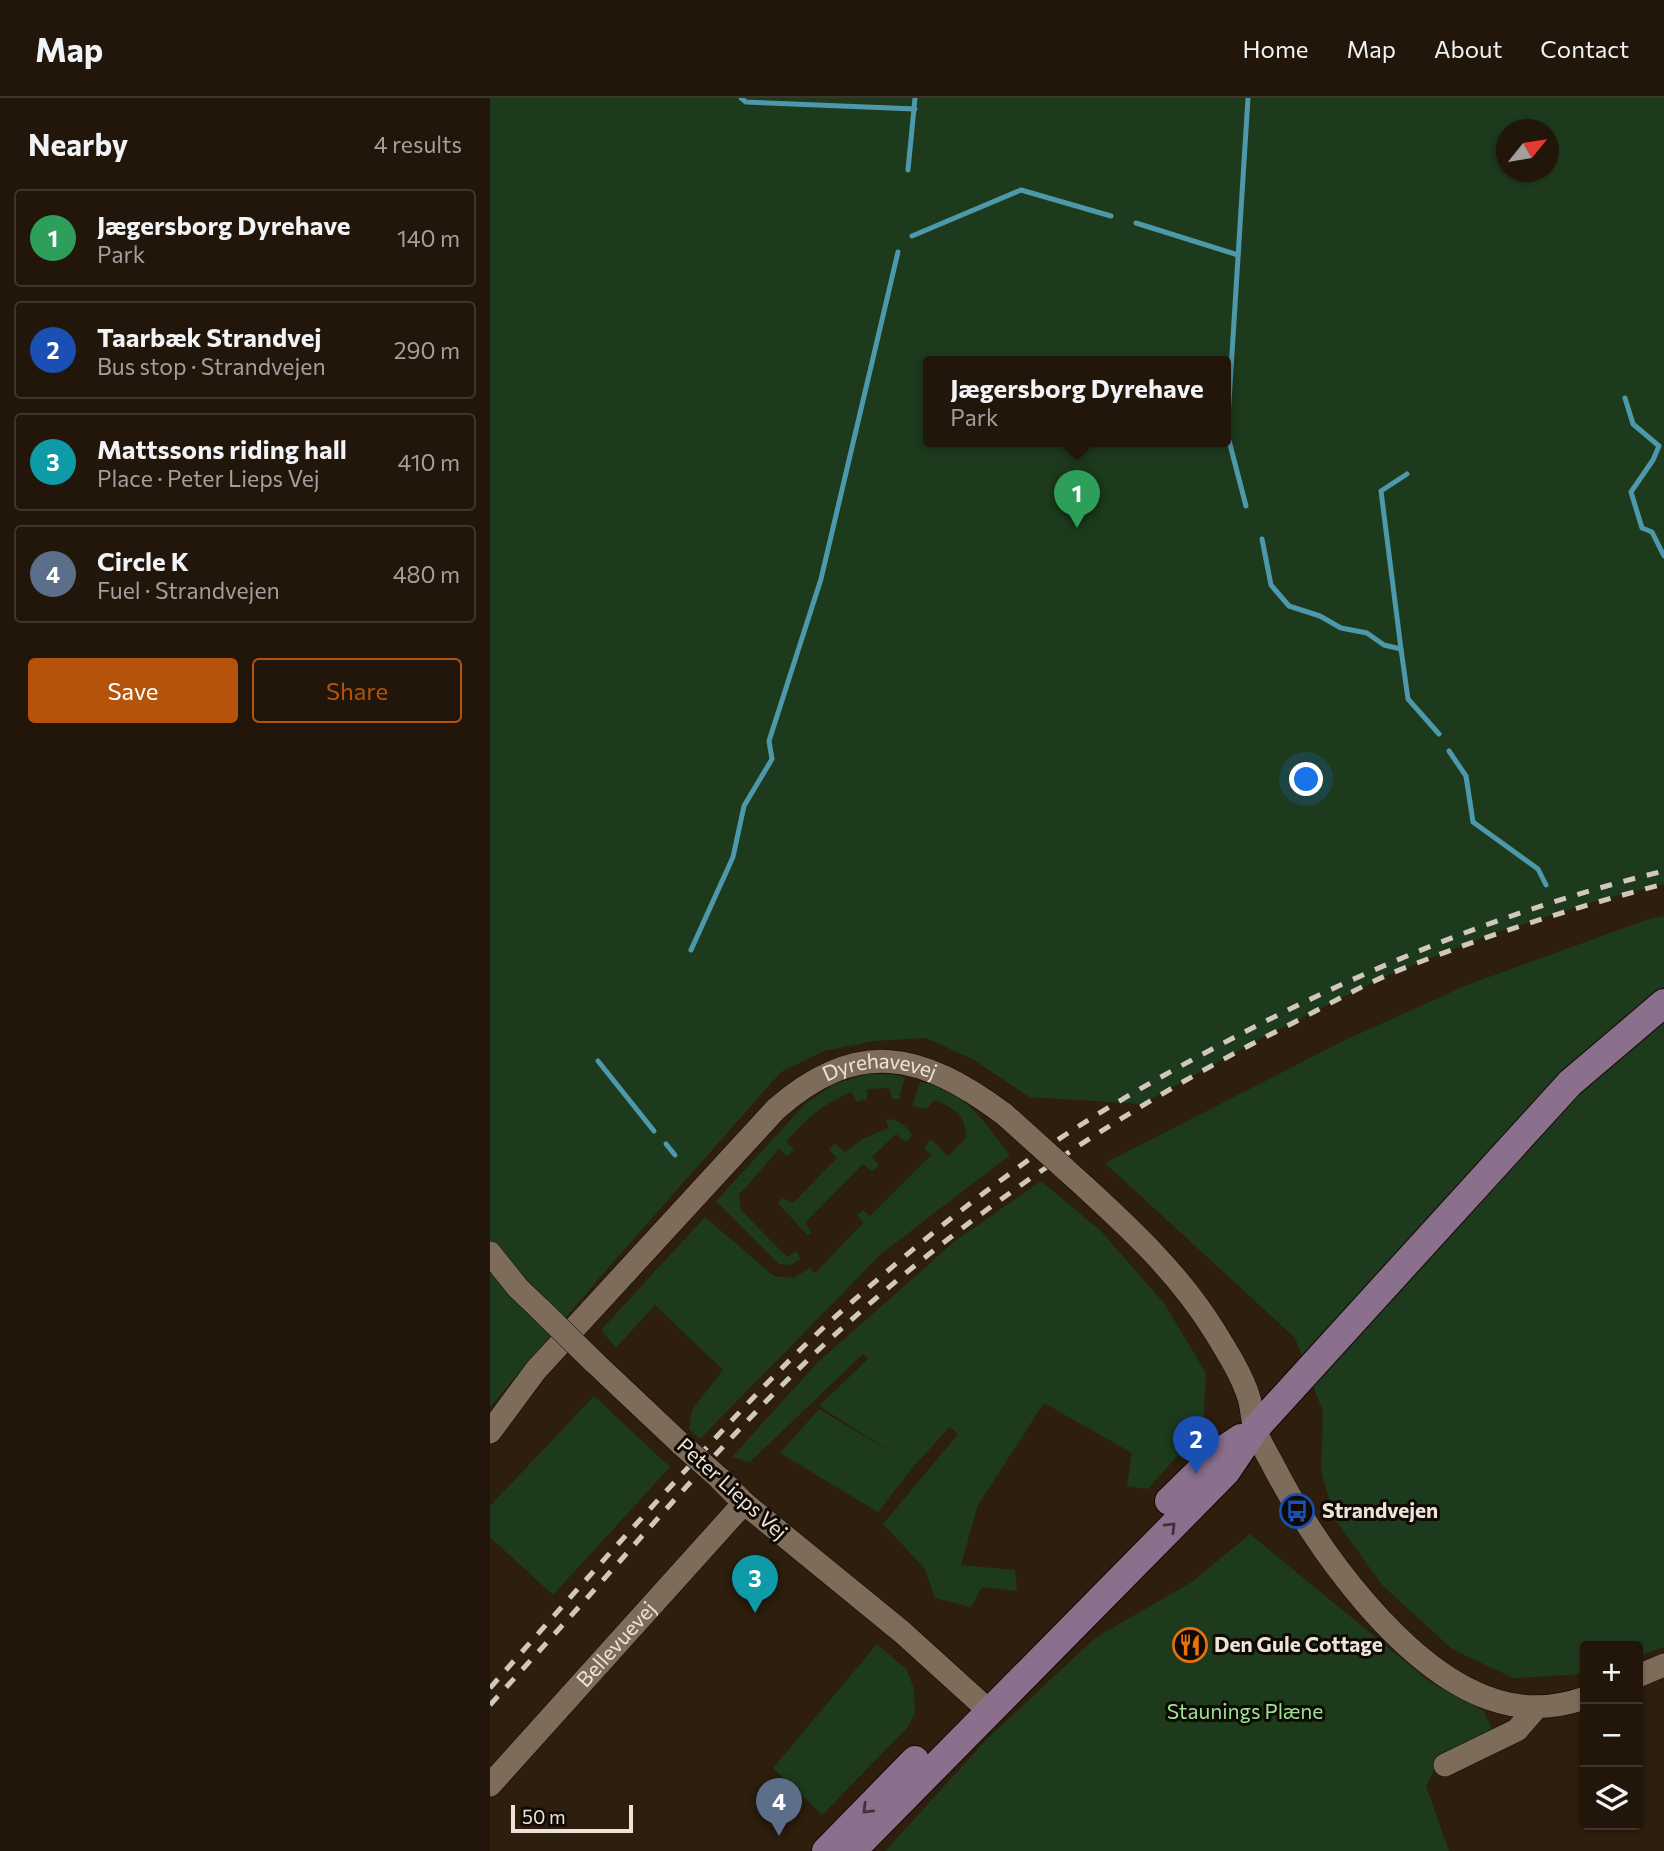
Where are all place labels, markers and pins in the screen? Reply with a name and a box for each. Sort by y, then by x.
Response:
pin: 1 [1054,470,1100,528]
pin: 2 [1173,1416,1219,1474]
bus stop icon: Strandvejen [1278,1492,1316,1530]
place label: Strandvejen [1322,1497,1438,1522]
pin: 3 [732,1555,778,1613]
restaurant icon: Den Gule Cottage [1171,1626,1209,1664]
place label: Den Gule Cottage [1214,1631,1383,1656]
pin: 4 [756,1778,802,1836]

